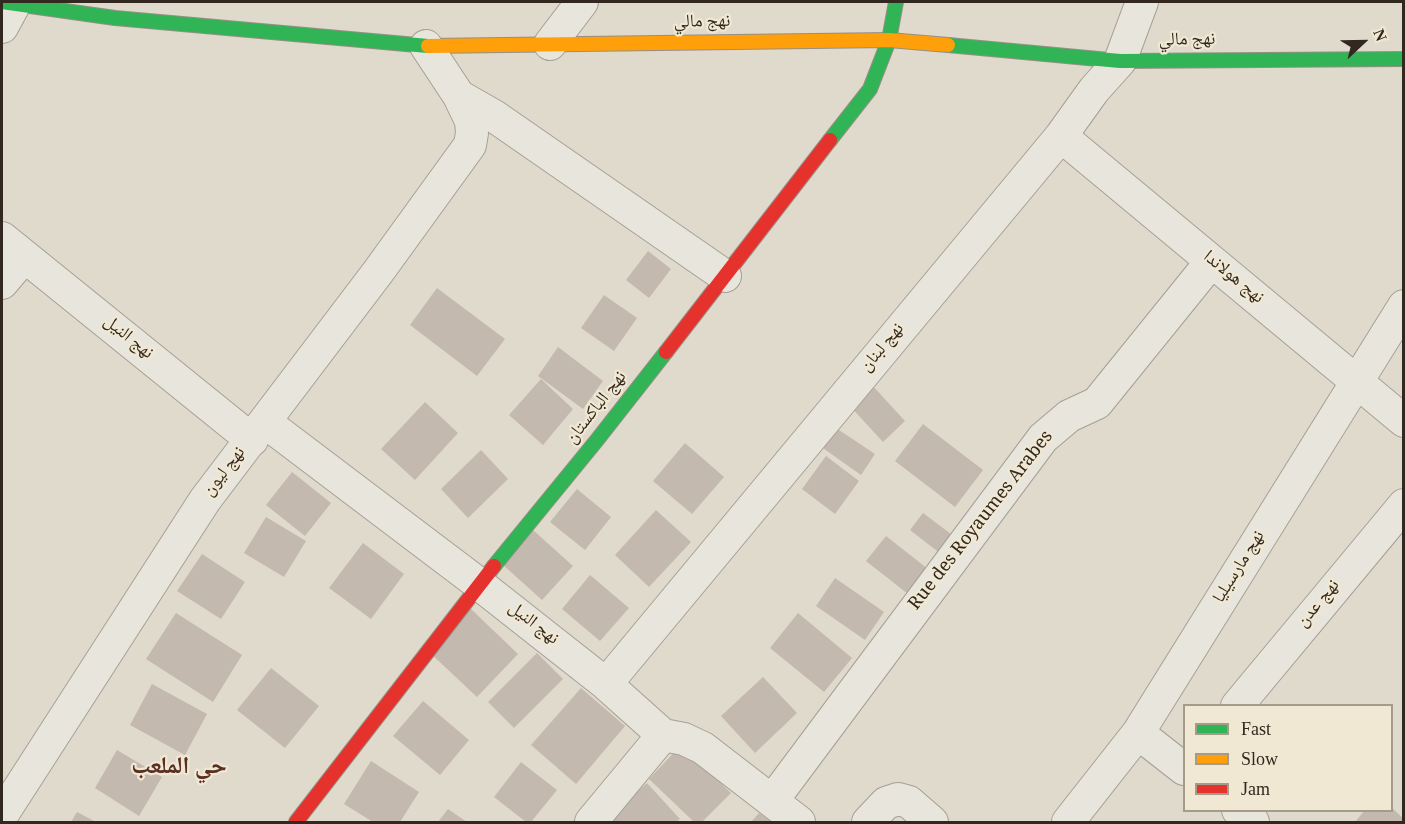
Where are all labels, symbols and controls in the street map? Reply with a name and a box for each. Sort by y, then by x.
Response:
north arrow [1333,12,1393,72]
street label: نهج مالي [673,13,731,35]
text: N [1370,27,1390,44]
street label: نهج مالي [1158,31,1216,53]
street label: نهج هولاندا [1197,248,1267,310]
street label: نهج النيل [98,312,156,366]
street label: نهج لبنان [857,320,911,378]
street label: نهج الباكستان [563,368,633,450]
street label: Rue des Royaumes Arabes [906,428,1060,616]
street label: نهج ليون [200,444,252,502]
street label: نهج مارسيليا [1210,528,1272,608]
street label: نهج عدن [1294,577,1346,633]
street label: نهج النيل [502,599,562,651]
legend [1183,704,1393,812]
text: Fast [1241,719,1271,739]
text: Slow [1241,749,1278,769]
district label: حي الملعب [131,756,227,784]
text: Jam [1241,779,1270,799]

